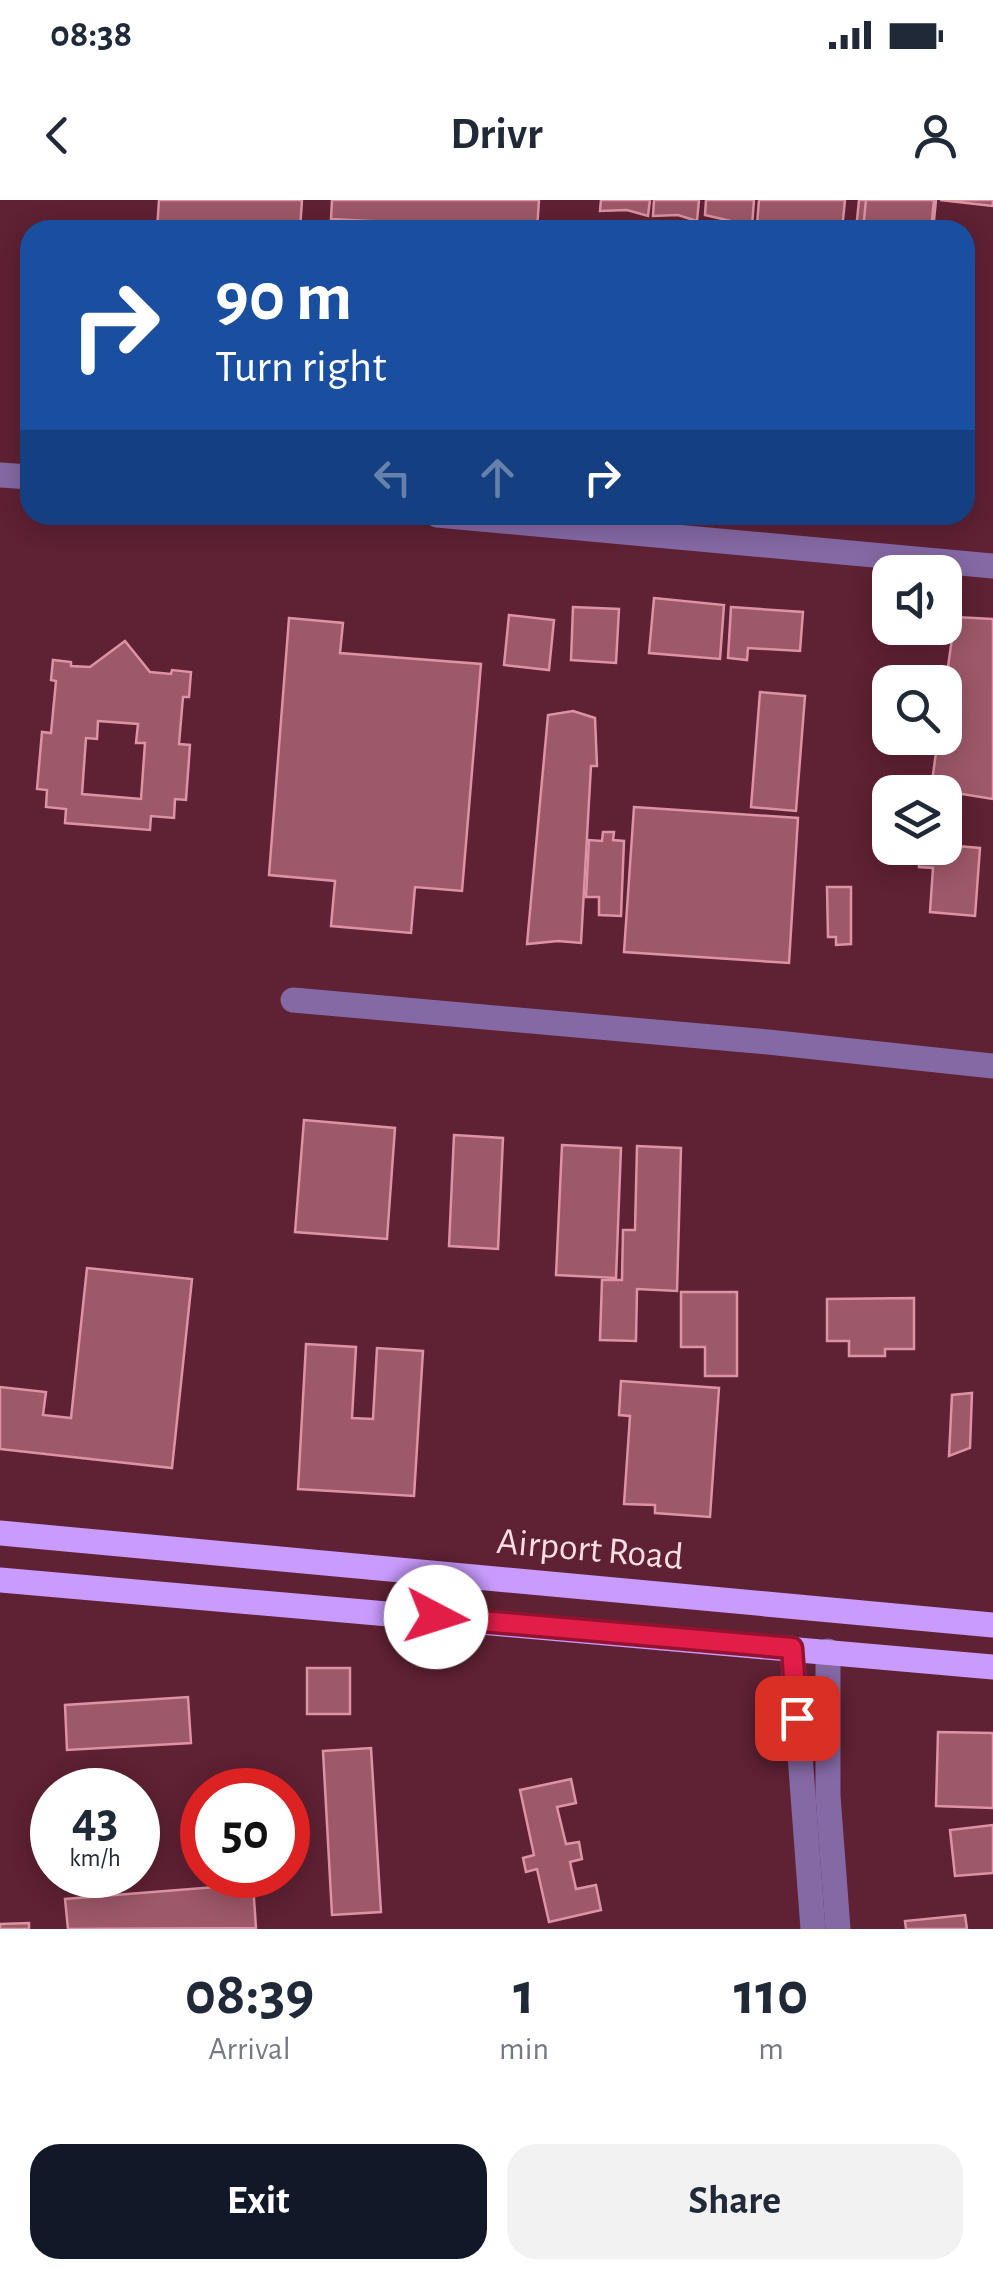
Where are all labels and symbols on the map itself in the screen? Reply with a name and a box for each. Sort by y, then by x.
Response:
street label: Airport Road [495,1523,685,1577]
position arrow [384,1565,488,1669]
pin [755,1676,840,1761]
speed limit sign: 50 [180,1768,310,1898]

